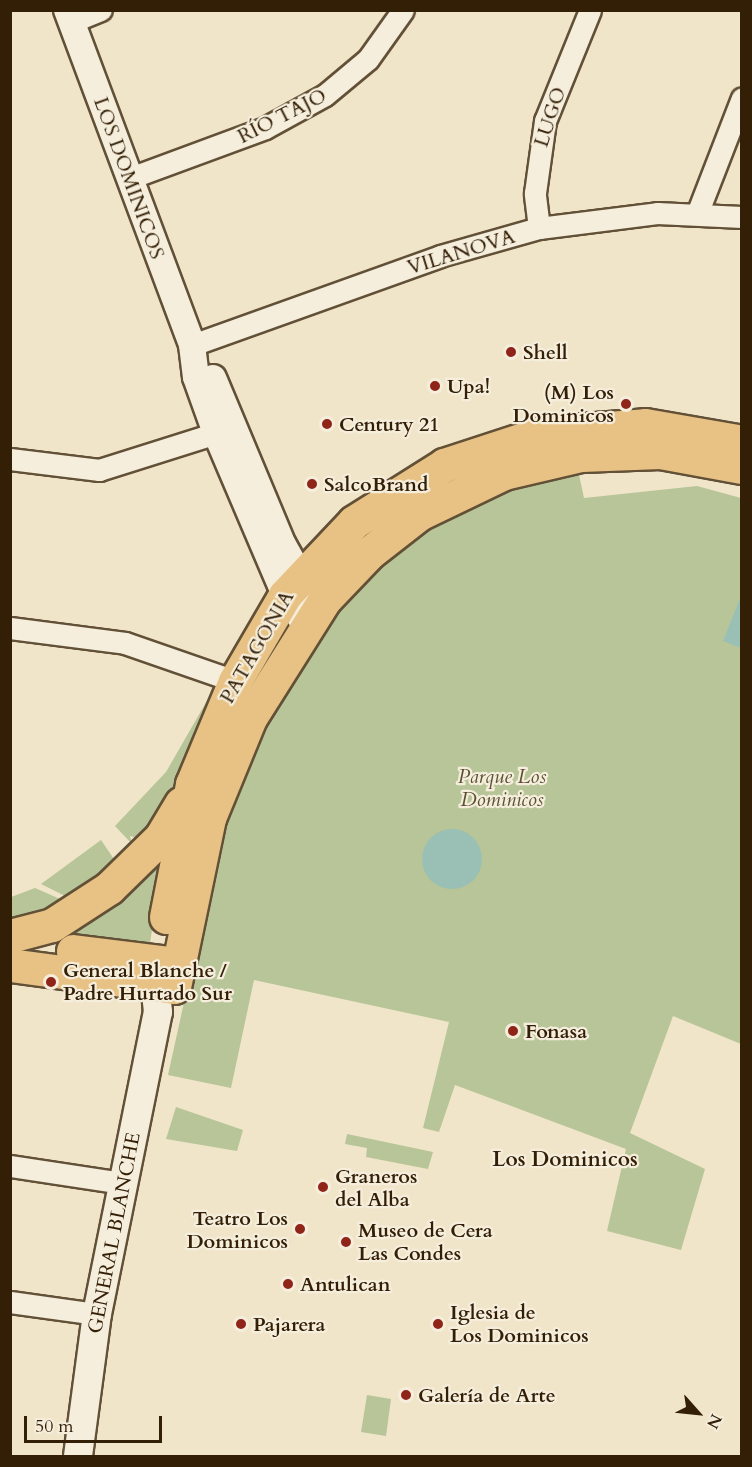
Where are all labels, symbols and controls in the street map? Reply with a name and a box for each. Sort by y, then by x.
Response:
street label: RÍO TAJO [234,83,330,149]
street label: LUGO [529,84,571,150]
street label: LOS DOMINICOS [89,94,169,262]
street label: VILANOVA [404,224,518,280]
place label: Shell [523,340,568,364]
marker: Shell [504,345,518,359]
place label: Upa! [447,374,490,398]
marker: Upa! [428,379,442,393]
place label: (M) Los Dominicos [512,380,614,427]
marker: (M) Los Dominicos [619,397,633,411]
place label: Century 21 [339,412,440,436]
marker: Century 21 [320,417,334,431]
place label: SalcoBrand [324,472,428,496]
marker: SalcoBrand [305,477,319,491]
street label: PATAGONIA [215,586,299,708]
park label: Parque Los Dominicos [458,765,546,812]
place label: General Blanche / Padre Hurtado Sur [63,958,232,1005]
marker: General Blanche / Padre Hurtado Sur [44,975,58,989]
place label: Fonasa [525,1019,587,1043]
marker: Fonasa [506,1024,520,1038]
street label: GENERAL BLANCHE [83,1130,145,1336]
district label: Los Dominicos [492,1147,638,1173]
place label: Graneros del Alba [335,1164,417,1211]
marker: Graneros del Alba [316,1180,330,1194]
place label: Teatro Los Dominicos [186,1206,288,1253]
place label: Museo de Cera Las Condes [358,1218,493,1265]
marker: Teatro Los Dominicos [293,1222,307,1236]
marker: Museo de Cera Las Condes [339,1235,353,1249]
place label: Antulican [300,1272,391,1296]
marker: Antulican [281,1277,295,1291]
place label: Iglesia de Los Dominicos [450,1300,589,1347]
place label: Pajarera [253,1312,326,1336]
marker: Pajarera [234,1317,248,1331]
marker: Iglesia de Los Dominicos [431,1317,445,1331]
place label: Galería de Arte [418,1383,556,1407]
north arrow [668,1383,728,1443]
marker: Galería de Arte [399,1388,413,1402]
scale bar [27,1404,165,1442]
text: N [701,1410,727,1432]
text: 50 m [35,1414,74,1439]

